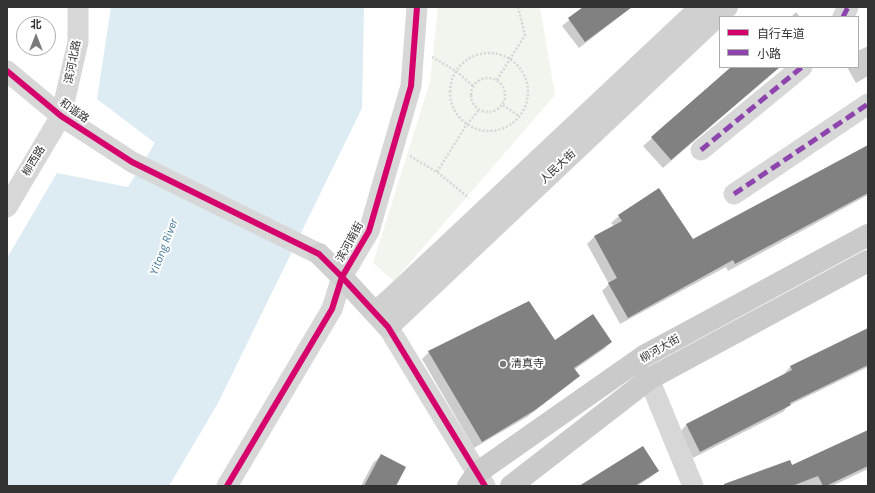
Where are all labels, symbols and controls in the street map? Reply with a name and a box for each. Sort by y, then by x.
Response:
north arrow [16,16,56,56]
legend [719,16,859,68]
text: 北 [31,18,42,31]
text: 自行车道 [757,27,805,41]
street label: 滨河北路 [62,39,84,85]
text: 小路 [757,47,781,61]
street label: 和谐路 [57,96,91,126]
street label: 柳西路 [20,143,48,179]
street label: 人民大街 [537,147,579,187]
water label: Yitong River [147,217,181,277]
street label: 滨河南街 [334,220,366,264]
street label: 柳河大街 [638,332,682,366]
place label: 清真寺 [511,357,544,371]
marker: 清真寺 [498,359,508,369]

